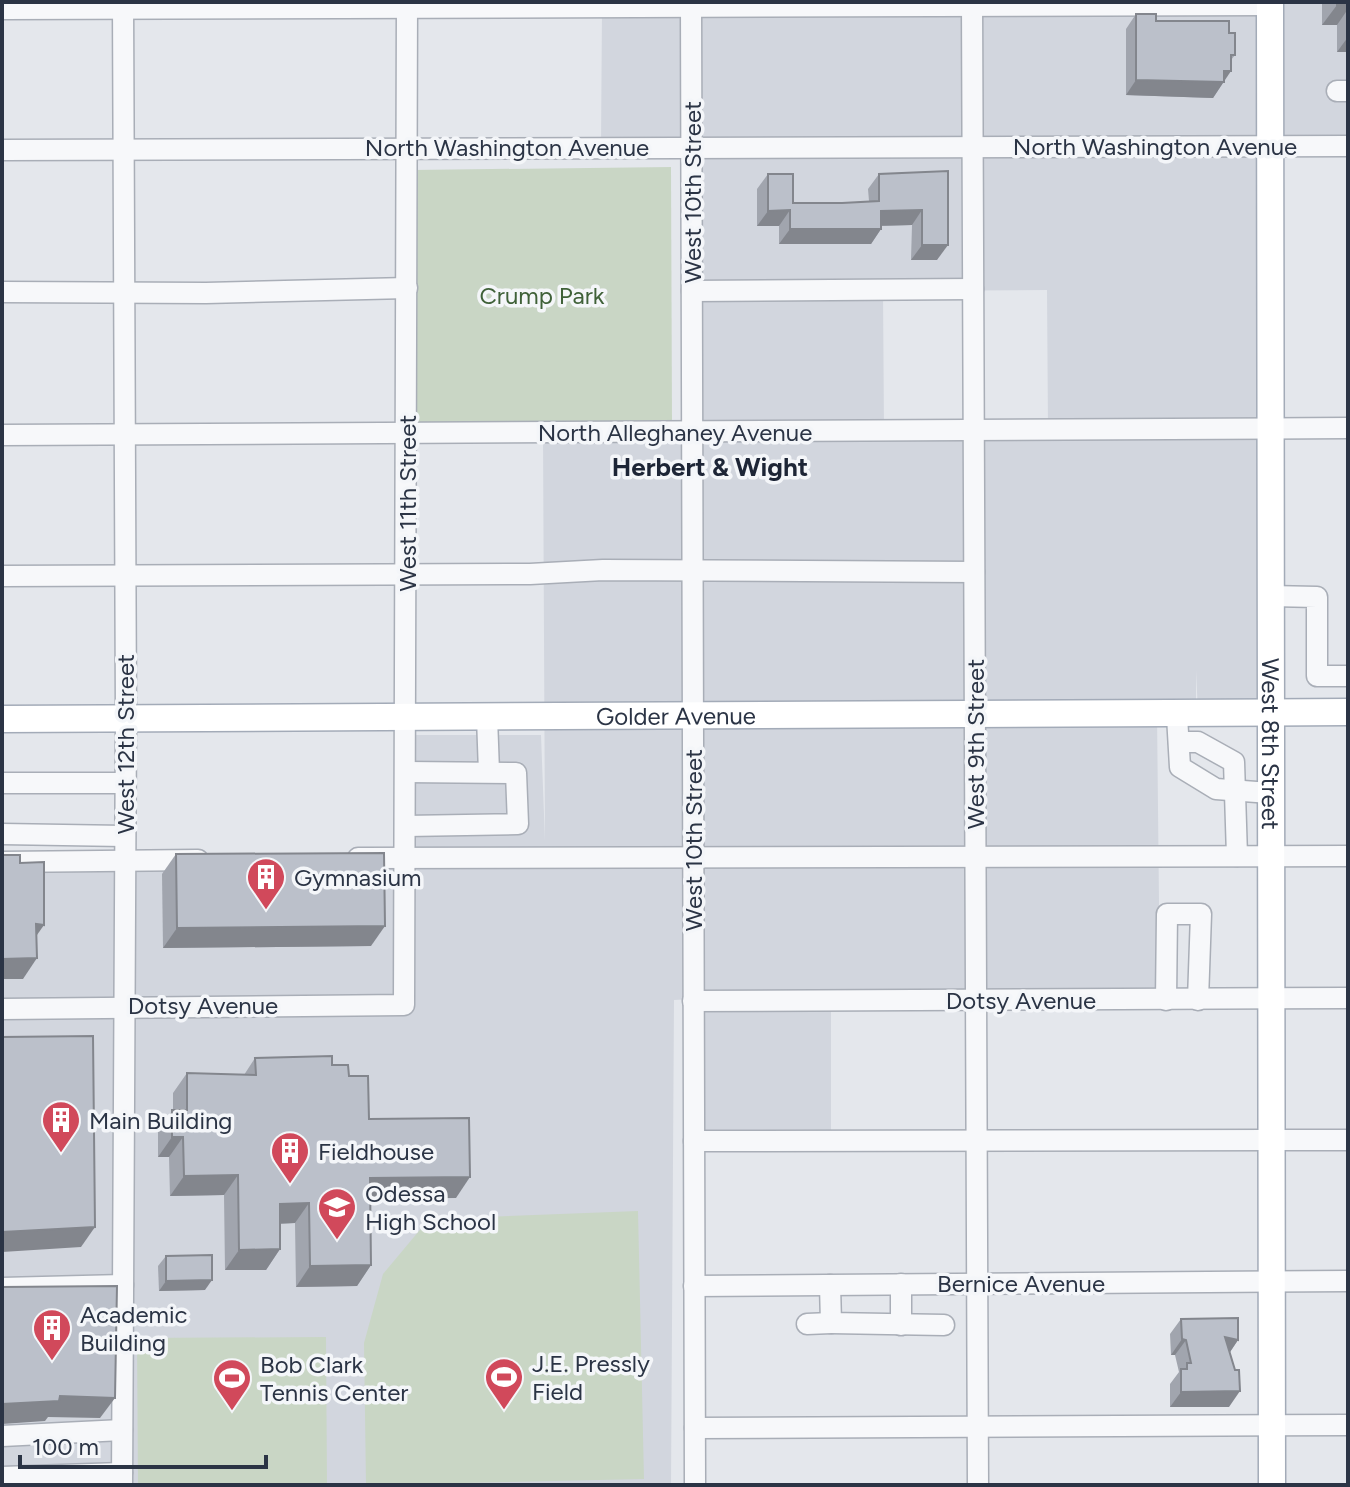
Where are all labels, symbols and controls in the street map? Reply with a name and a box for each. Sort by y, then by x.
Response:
street label: West 10th Street [678,101,707,283]
street label: North Washington Avenue [1013,132,1297,161]
street label: North Washington Avenue [365,133,649,162]
park label: Crump Park [480,281,605,310]
street label: West 11th Street [393,415,422,591]
street label: North Alleghaney Avenue [538,418,812,447]
district label: Herbert & Wight [612,451,808,483]
street label: West 12th Street [111,654,140,834]
street label: West 8th Street [1256,658,1286,830]
street label: West 9th Street [961,659,990,829]
street label: Golder Avenue [596,701,756,730]
street label: West 10th Street [679,749,708,931]
building icon: Gymnasium [245,856,287,911]
place label: Gymnasium [294,863,422,892]
street label: Dotsy Avenue [946,986,1096,1015]
street label: Dotsy Avenue [128,991,278,1020]
building icon: Main Building [40,1099,82,1154]
place label: Main Building [89,1106,232,1135]
building icon: Fieldhouse [269,1130,311,1185]
place label: Fieldhouse [318,1137,434,1166]
place label: Odessa High School [365,1179,496,1236]
school or university icon: Odessa High School [316,1186,358,1241]
street label: Bernice Avenue [937,1269,1105,1298]
place label: Academic Building [80,1300,187,1357]
building icon: Academic Building [31,1307,73,1362]
place label: J.E. Pressly Field [532,1349,650,1406]
place label: Bob Clark Tennis Center [260,1350,408,1407]
sports icon: J.E. Pressly Field [483,1356,525,1411]
sports icon: Bob Clark Tennis Center [211,1357,253,1412]
scale bar [20,1419,266,1469]
text: 100 m [32,1432,99,1461]

